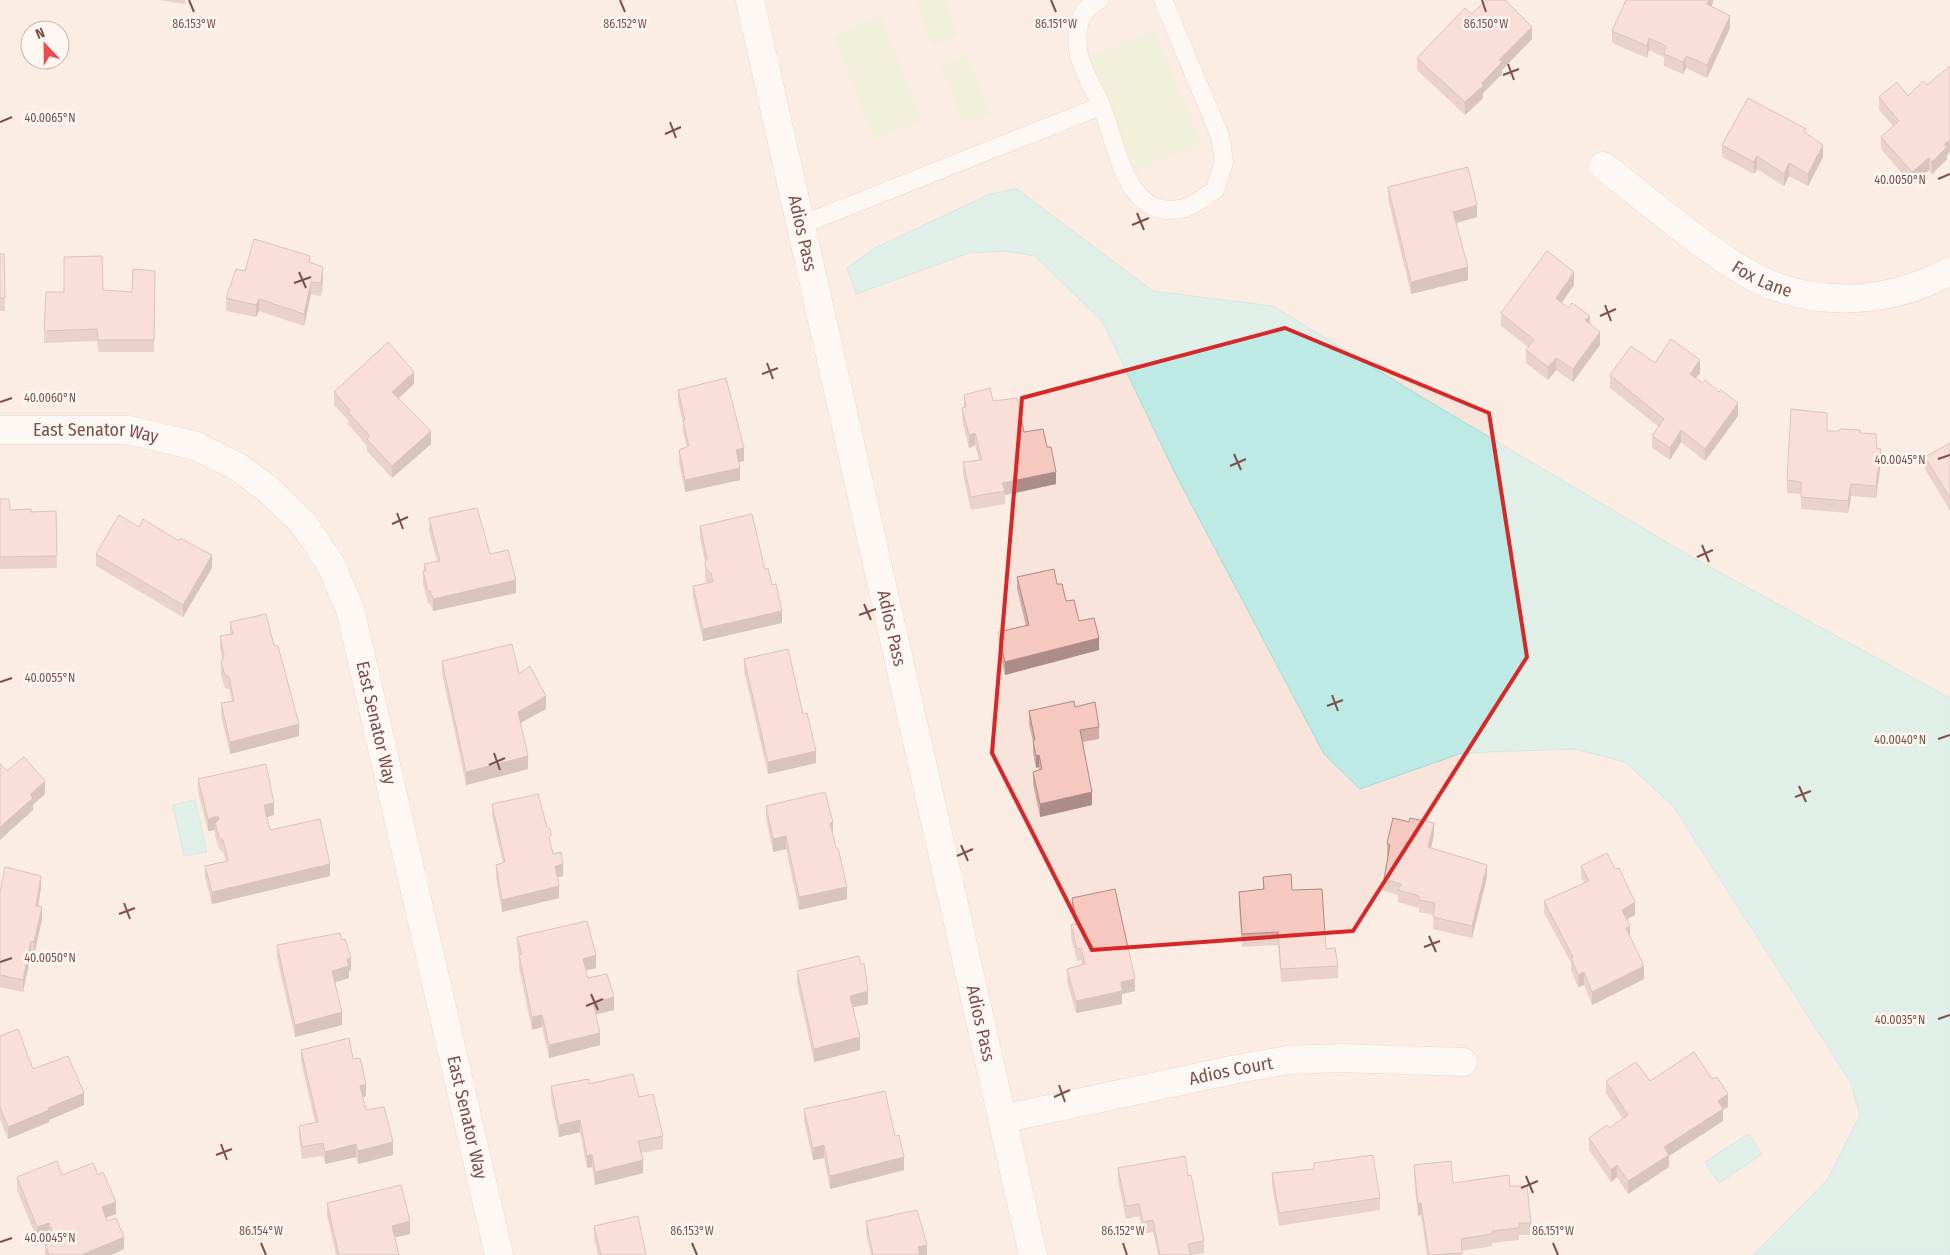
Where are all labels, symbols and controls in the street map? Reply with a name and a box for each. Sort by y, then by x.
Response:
text: 86.153°W [172,17,216,31]
text: 86.152°W [603,17,647,31]
text: 86.151°W [1035,17,1077,31]
text: 86.150°W [1464,17,1508,31]
north arrow [20,20,70,70]
text: N [33,24,47,43]
text: 40.0065°N [24,111,76,125]
text: 40.0050°N [1874,173,1926,187]
street label: Adios Pass [783,193,822,274]
street label: Fox Lane [1728,256,1795,302]
text: 40.0060°N [24,391,76,405]
street label: East Senator Way [33,419,161,448]
text: 40.0045°N [1875,453,1925,467]
street label: Adios Pass [872,588,911,669]
street label: East Senator Way [351,659,401,787]
text: 40.0055°N [25,671,75,685]
text: 40.0040°N [1874,733,1926,747]
text: 40.0050°N [24,951,76,965]
street label: Adios Pass [962,983,1000,1064]
text: 40.0035°N [1875,1013,1925,1027]
street label: Adios Court [1187,1052,1275,1090]
street label: East Senator Way [442,1054,492,1181]
text: 86.154°W [239,1224,283,1238]
text: 86.153°W [670,1224,714,1238]
text: 86.152°W [1101,1224,1145,1238]
text: 86.151°W [1532,1224,1574,1238]
text: 40.0045°N [25,1231,75,1245]

